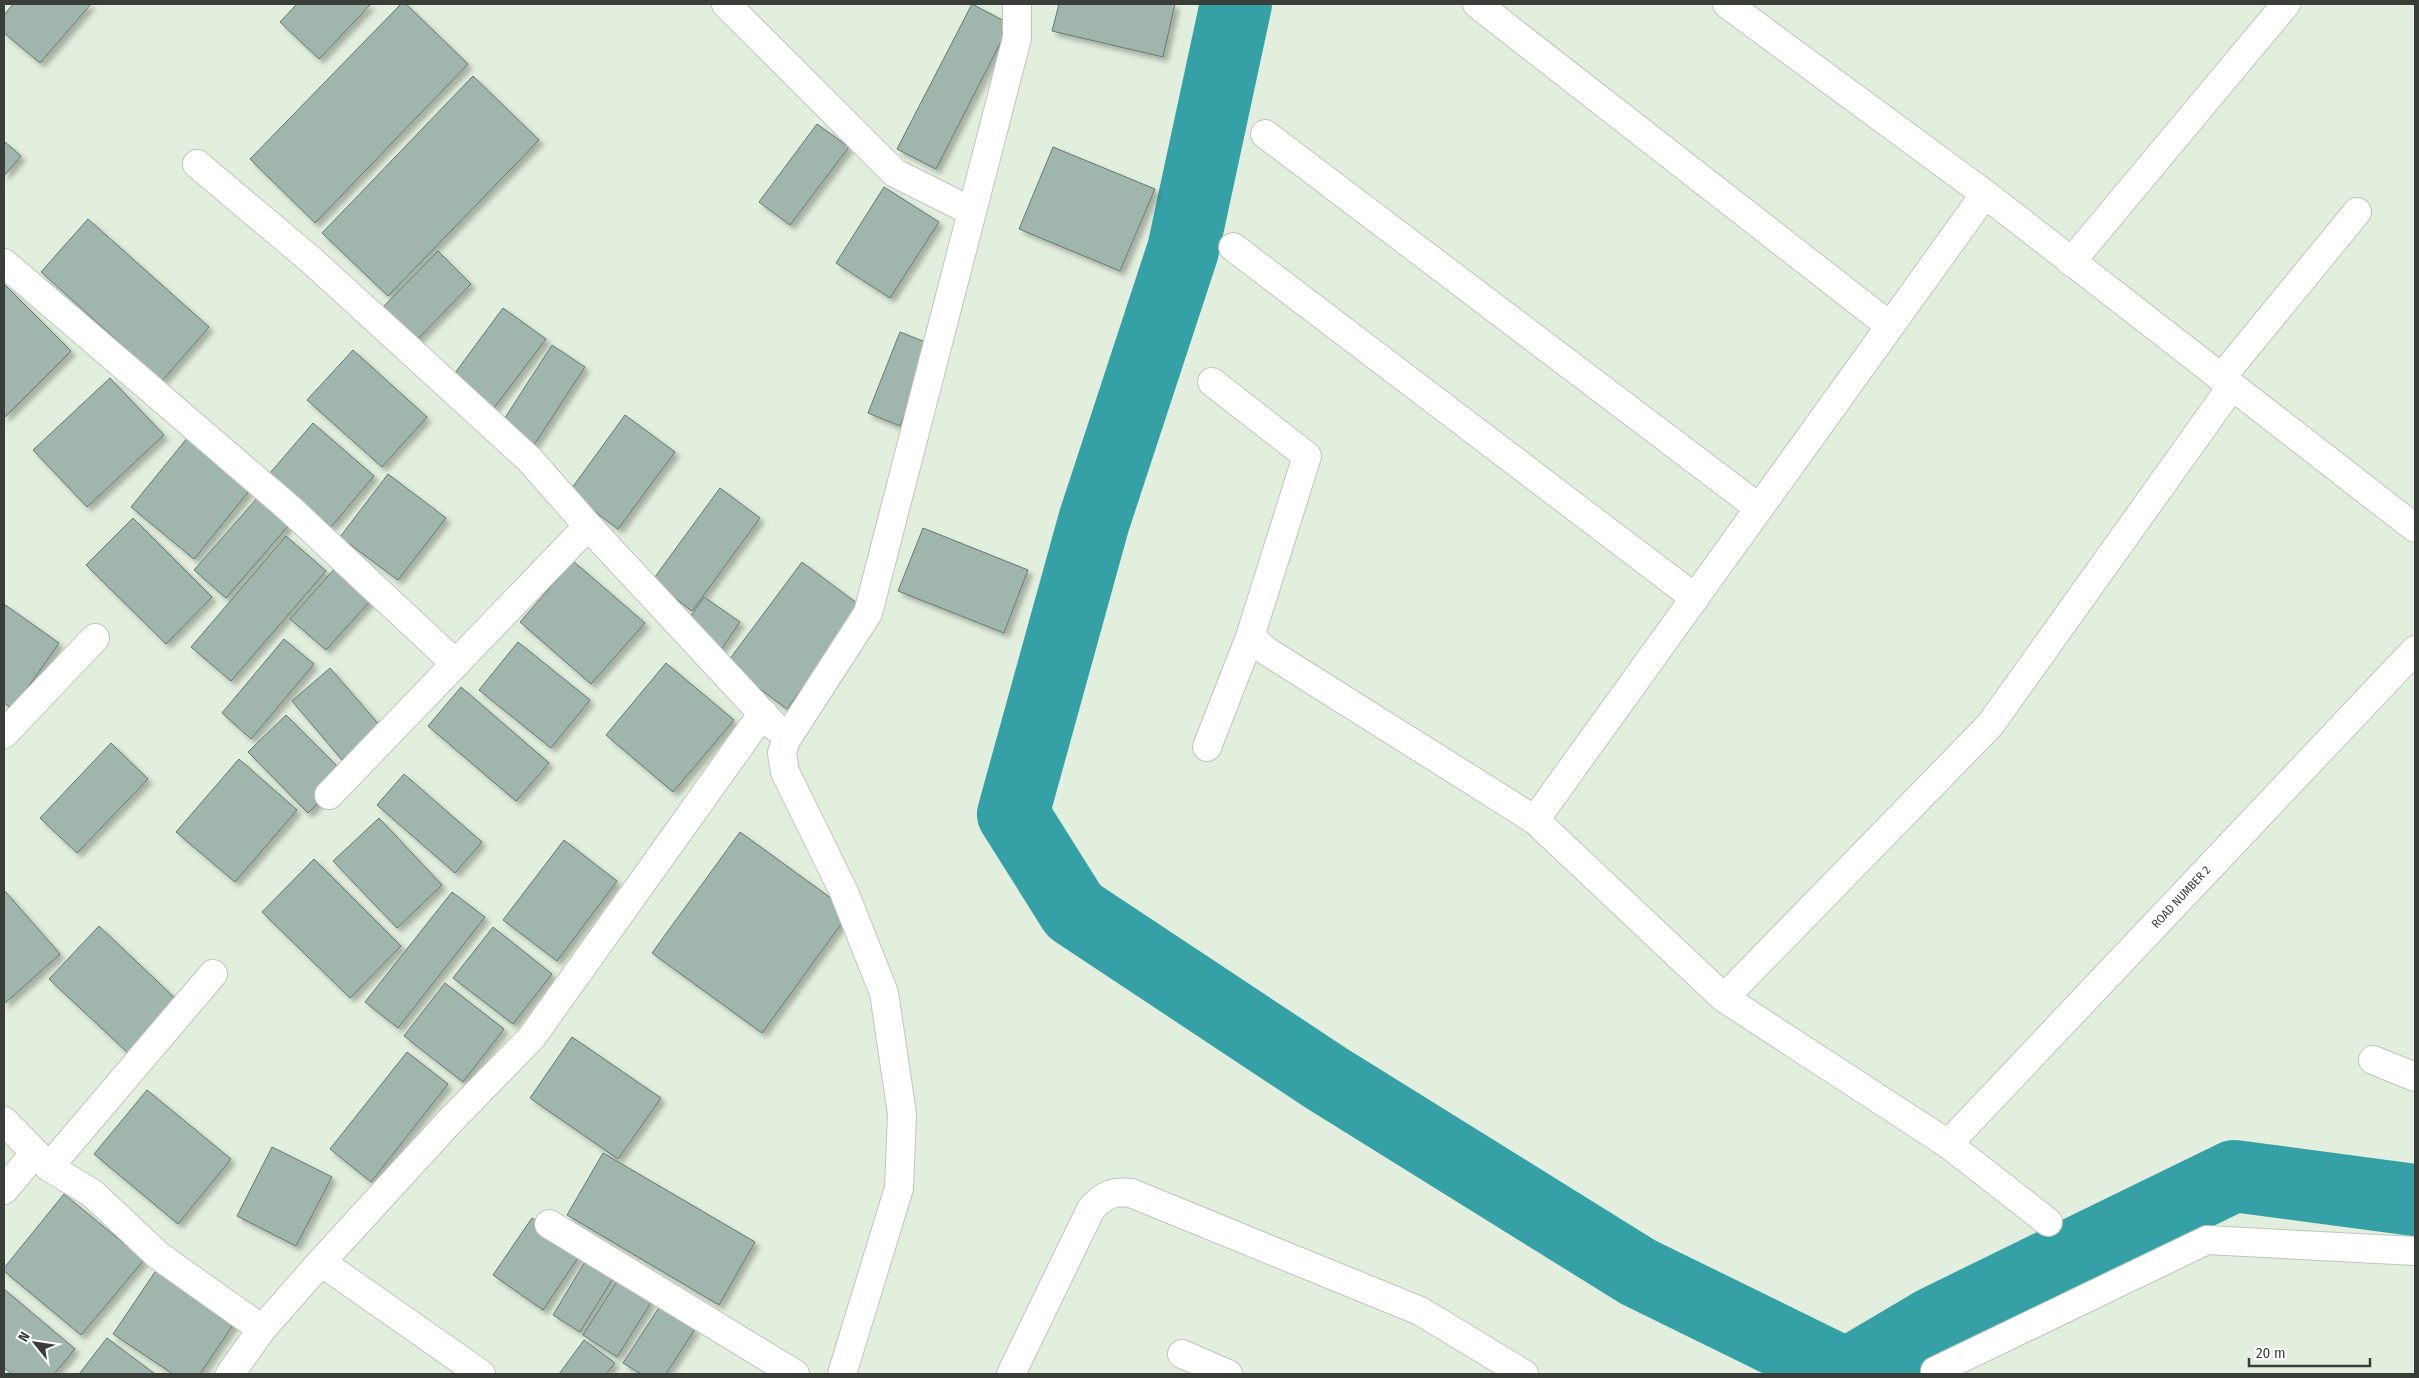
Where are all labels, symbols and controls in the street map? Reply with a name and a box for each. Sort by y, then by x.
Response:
street label: ROAD NUMBER 2 [2149,863,2213,931]
north arrow [10,1318,60,1368]
text: N [15,1329,34,1345]
scale bar [2249,1336,2370,1368]
text: 20 m [2256,1344,2286,1362]

